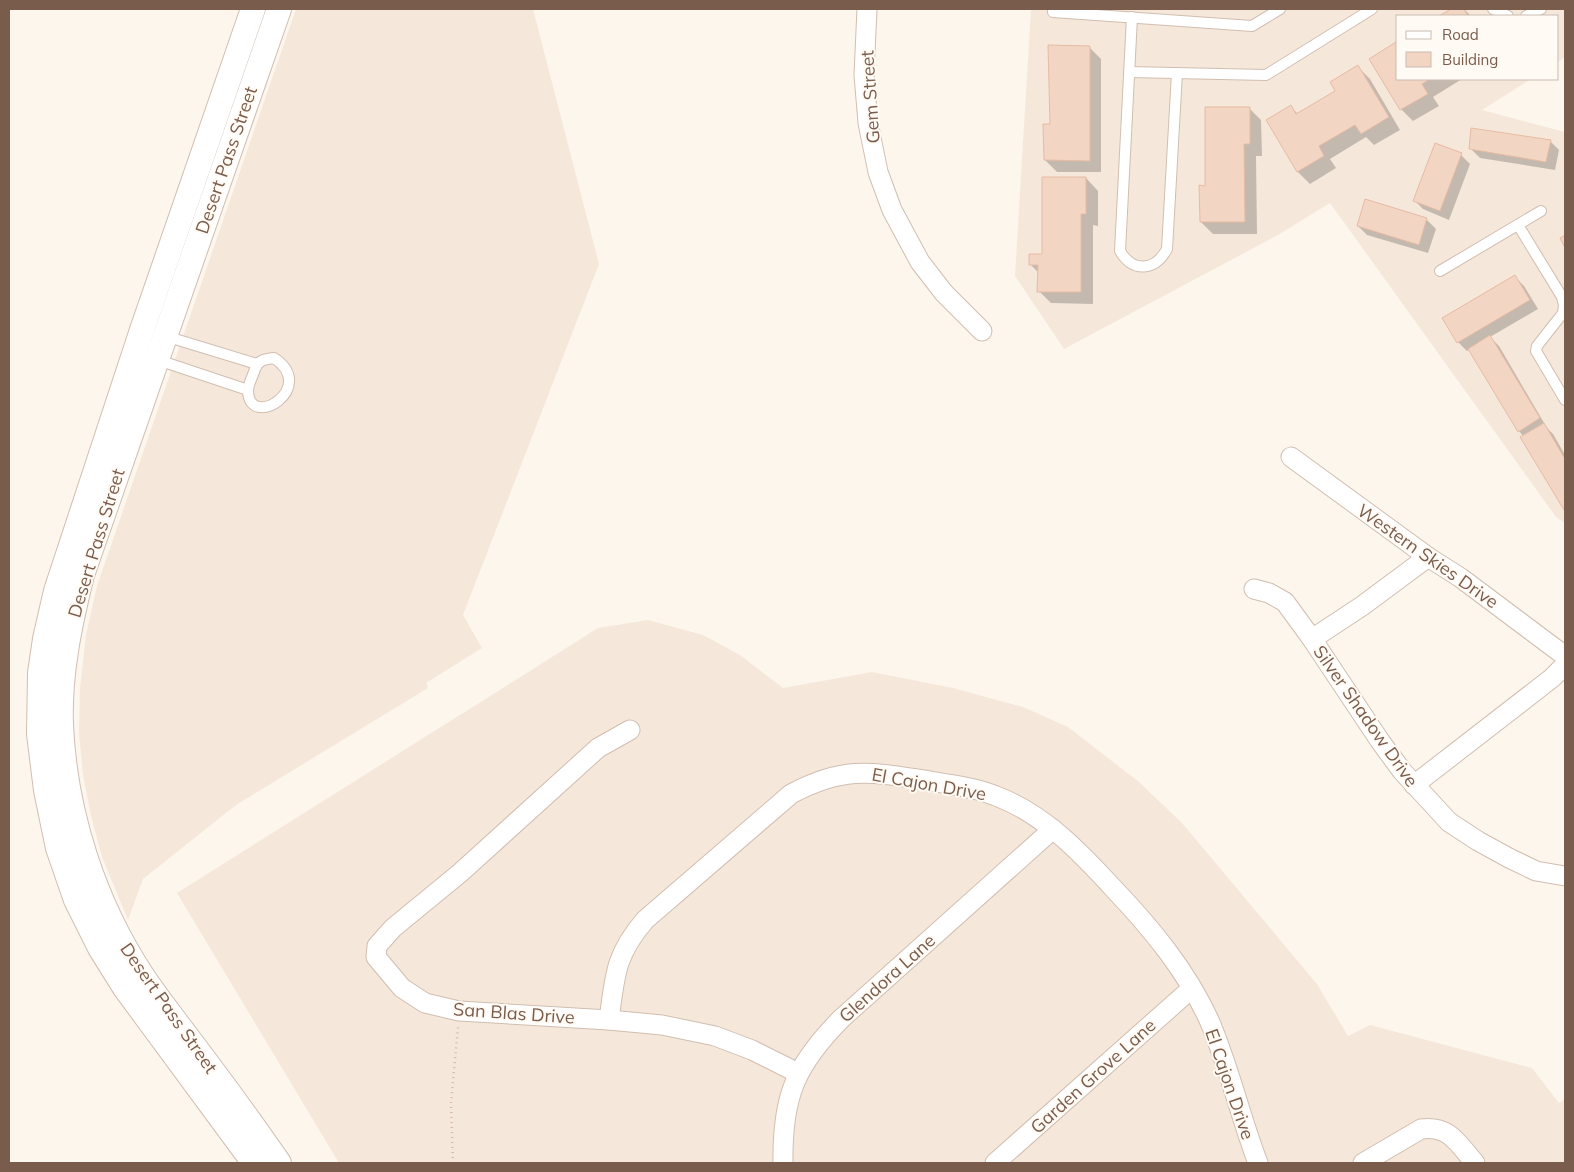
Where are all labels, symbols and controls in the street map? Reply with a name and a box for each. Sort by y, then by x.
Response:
legend [1396,15,1559,80]
text: Road [1442,25,1479,44]
street label: Gem Street [855,50,885,144]
text: Building [1442,50,1498,69]
street label: Desert Pass Street [190,83,262,237]
street label: Desert Pass Street [62,466,130,620]
street label: Western Skies Drive [1353,499,1503,613]
street label: Silver Shadow Drive [1309,641,1423,791]
street label: El Cajon Drive [870,763,988,805]
street label: Glendora Lane [834,929,940,1027]
street label: Desert Pass Street [115,938,223,1078]
street label: San Blas Drive [452,997,576,1029]
street label: Garden Grove Lane [1026,1014,1160,1138]
street label: El Cajon Drive [1200,1026,1260,1142]

